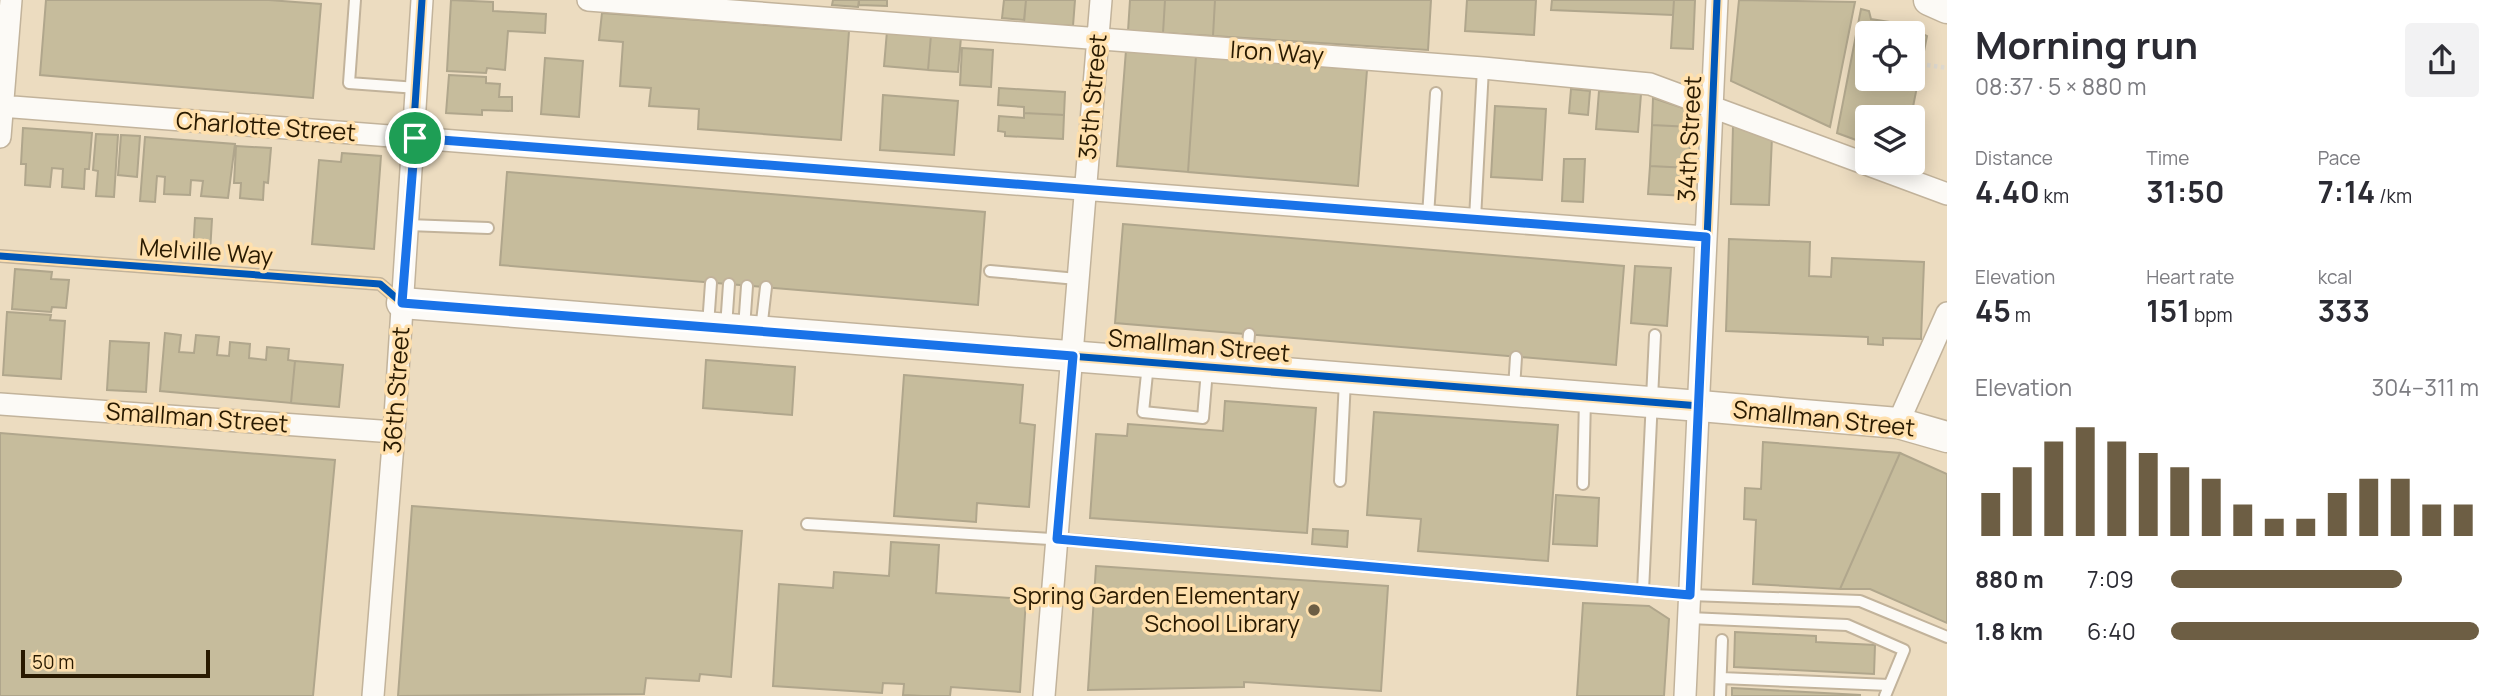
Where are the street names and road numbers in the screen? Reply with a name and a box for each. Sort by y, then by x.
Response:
street label: Iron Way [1229,32,1325,71]
street label: 35th Street [1070,33,1113,161]
street label: 34th Street [1669,75,1708,203]
street label: Charlotte Street [175,103,357,148]
street label: Melville Way [138,229,275,272]
street label: Smallman Street [1107,320,1292,369]
street label: 36th Street [375,325,416,455]
street label: Smallman Street [1731,392,1917,443]
street label: Smallman Street [105,394,289,439]

